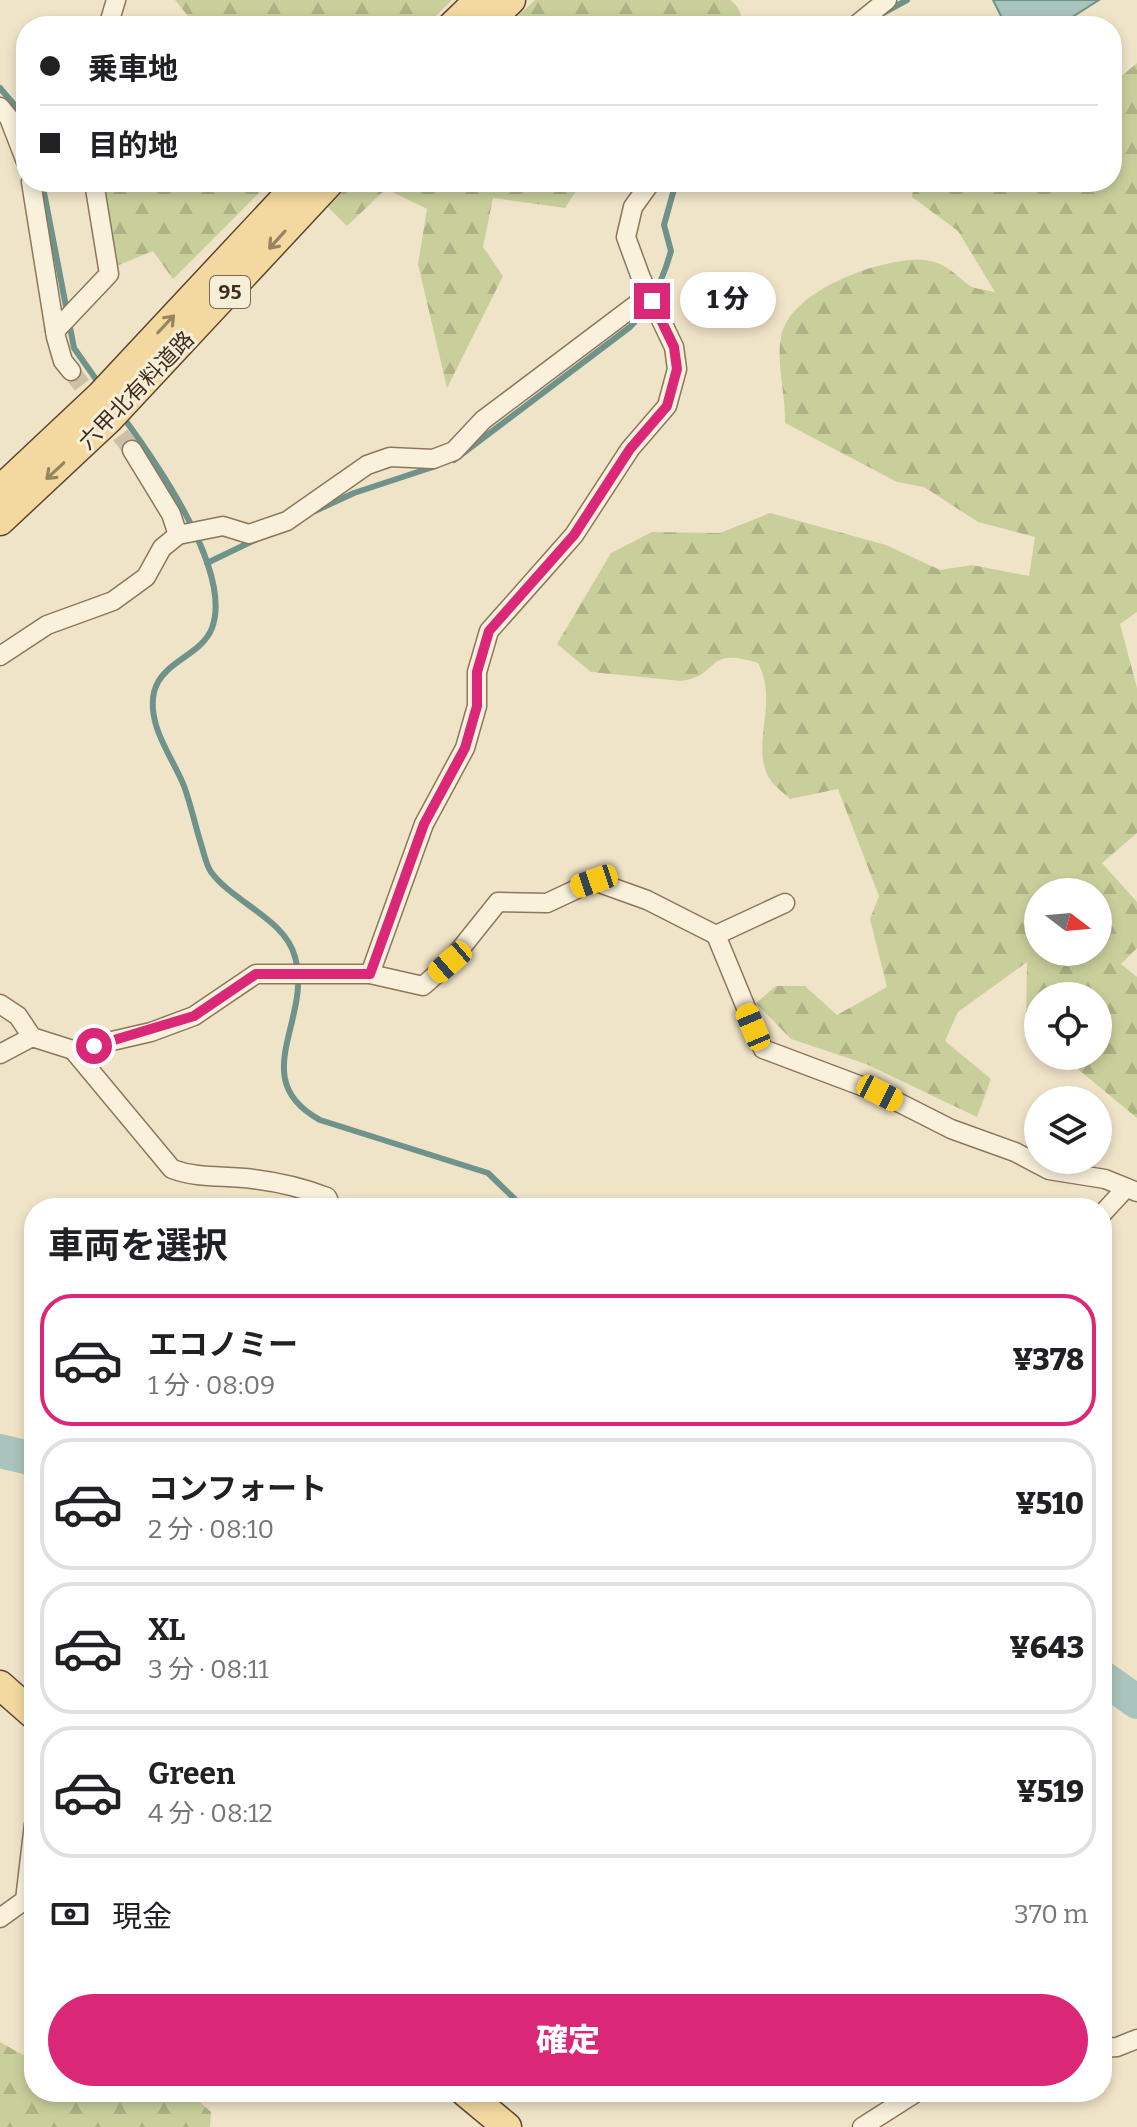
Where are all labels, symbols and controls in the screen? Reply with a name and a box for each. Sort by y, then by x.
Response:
text: 乗車地 [88,51,178,87]
text: 目的地 [88,128,178,164]
one-way arrow [269,229,287,249]
callout: 1 分 [680,273,776,329]
road number: 95 [210,276,250,308]
route end [634,283,670,319]
text: 1 分 [707,284,749,315]
one-way arrow [157,314,176,334]
street label: 六甲北有料道路 [73,326,200,455]
one-way arrow [46,461,66,480]
car [567,862,621,900]
north arrow [1024,878,1112,966]
map controls [1024,878,1112,1174]
car [424,937,476,987]
button: locate [1024,982,1112,1070]
car [733,1000,773,1054]
route start [76,1028,112,1064]
car [853,1071,907,1115]
button: layers [1024,1086,1112,1174]
text: 車両を選択 [48,1224,228,1268]
icon: car [52,1324,124,1396]
text: エコノミー [148,1327,298,1363]
text: ¥378 [1012,1342,1084,1378]
text: 1 分 · 08:09 [148,1370,275,1401]
icon: car [52,1468,124,1540]
text: コンフォート [148,1471,327,1507]
text: ¥510 [1015,1486,1084,1522]
text: 2 分 · 08:10 [148,1514,274,1545]
icon: car [52,1612,124,1684]
text: XL [148,1612,185,1648]
text: ¥643 [1009,1630,1084,1666]
text: 3 分 · 08:11 [148,1654,269,1685]
icon: car [52,1756,124,1828]
text: Green [148,1756,235,1792]
text: ¥519 [1017,1774,1084,1810]
text: 4 分 · 08:12 [148,1798,273,1829]
icon: cash [48,1892,92,1936]
text: 現金 [112,1899,172,1935]
text: 370 m [1014,1899,1088,1930]
button: 確定 [48,1994,1088,2086]

